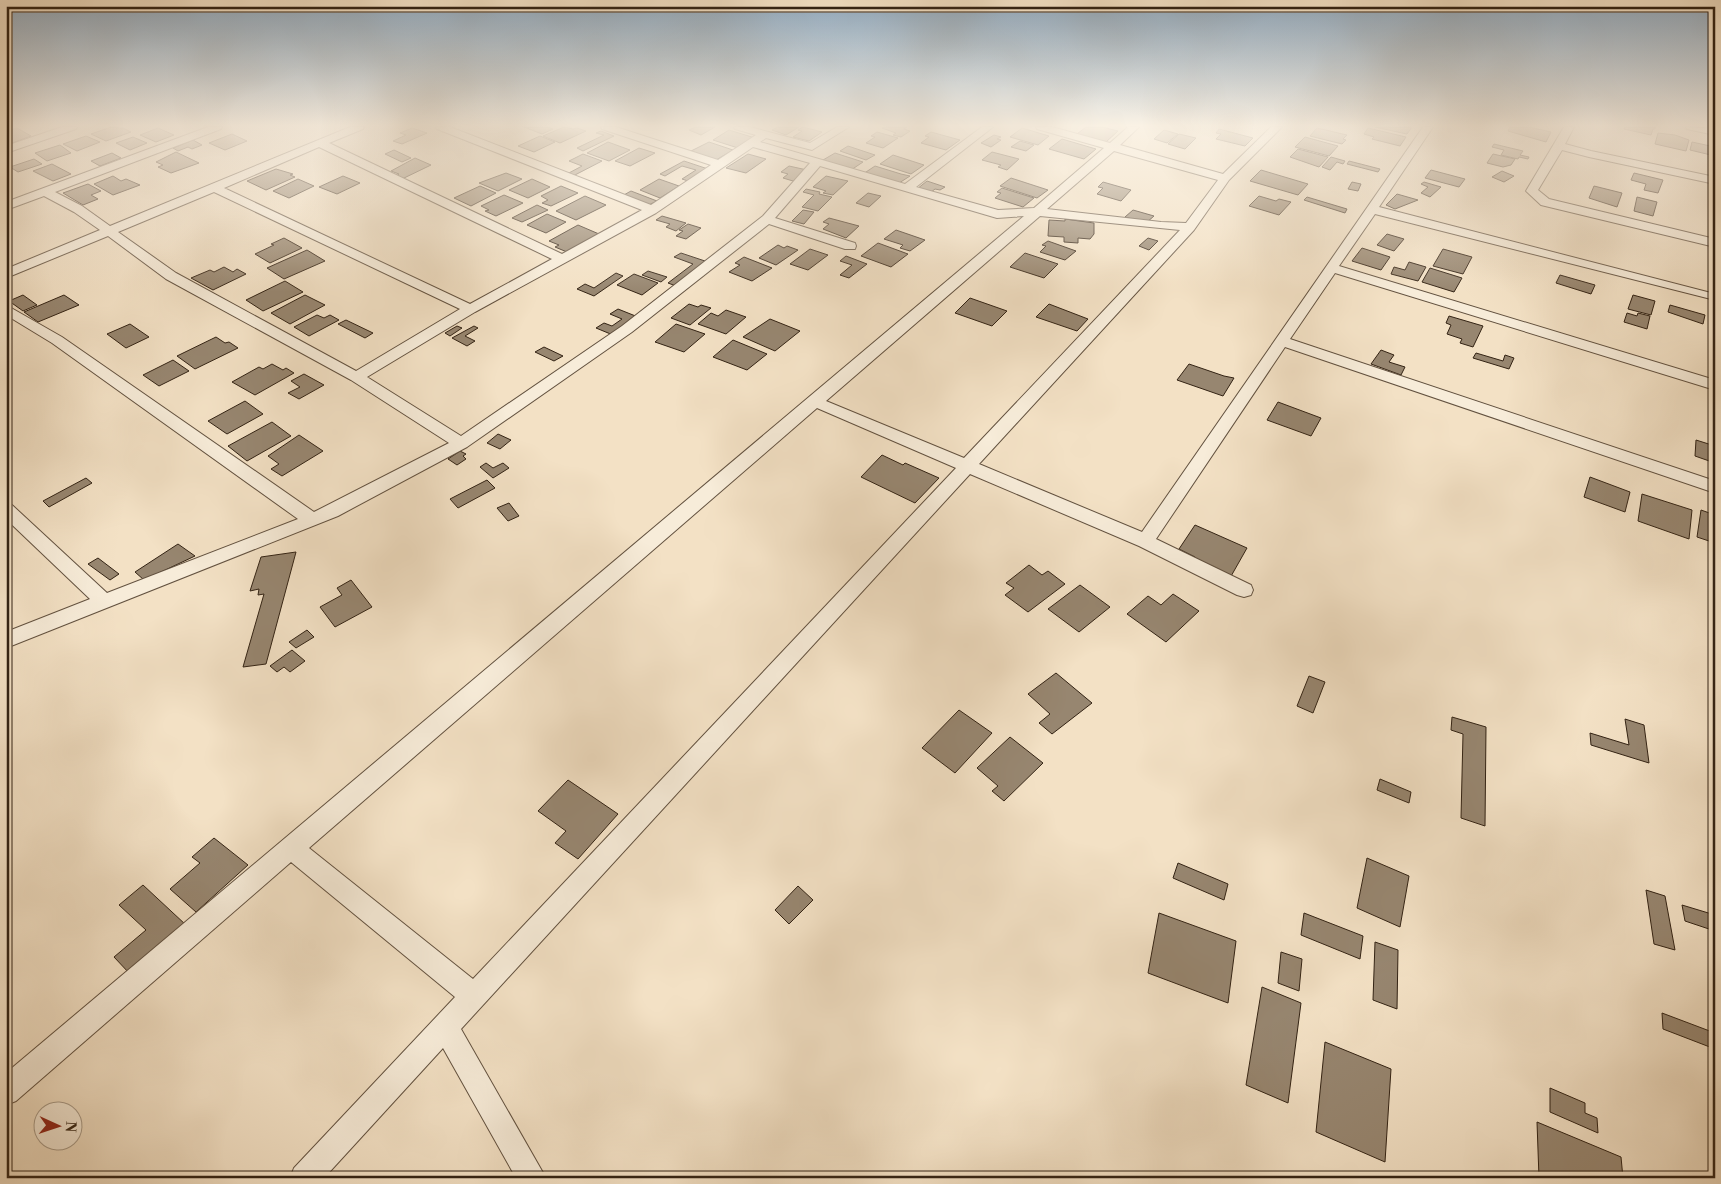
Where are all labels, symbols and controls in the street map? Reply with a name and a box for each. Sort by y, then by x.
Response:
north arrow [32,1102,82,1152]
text: N [61,1121,79,1133]

